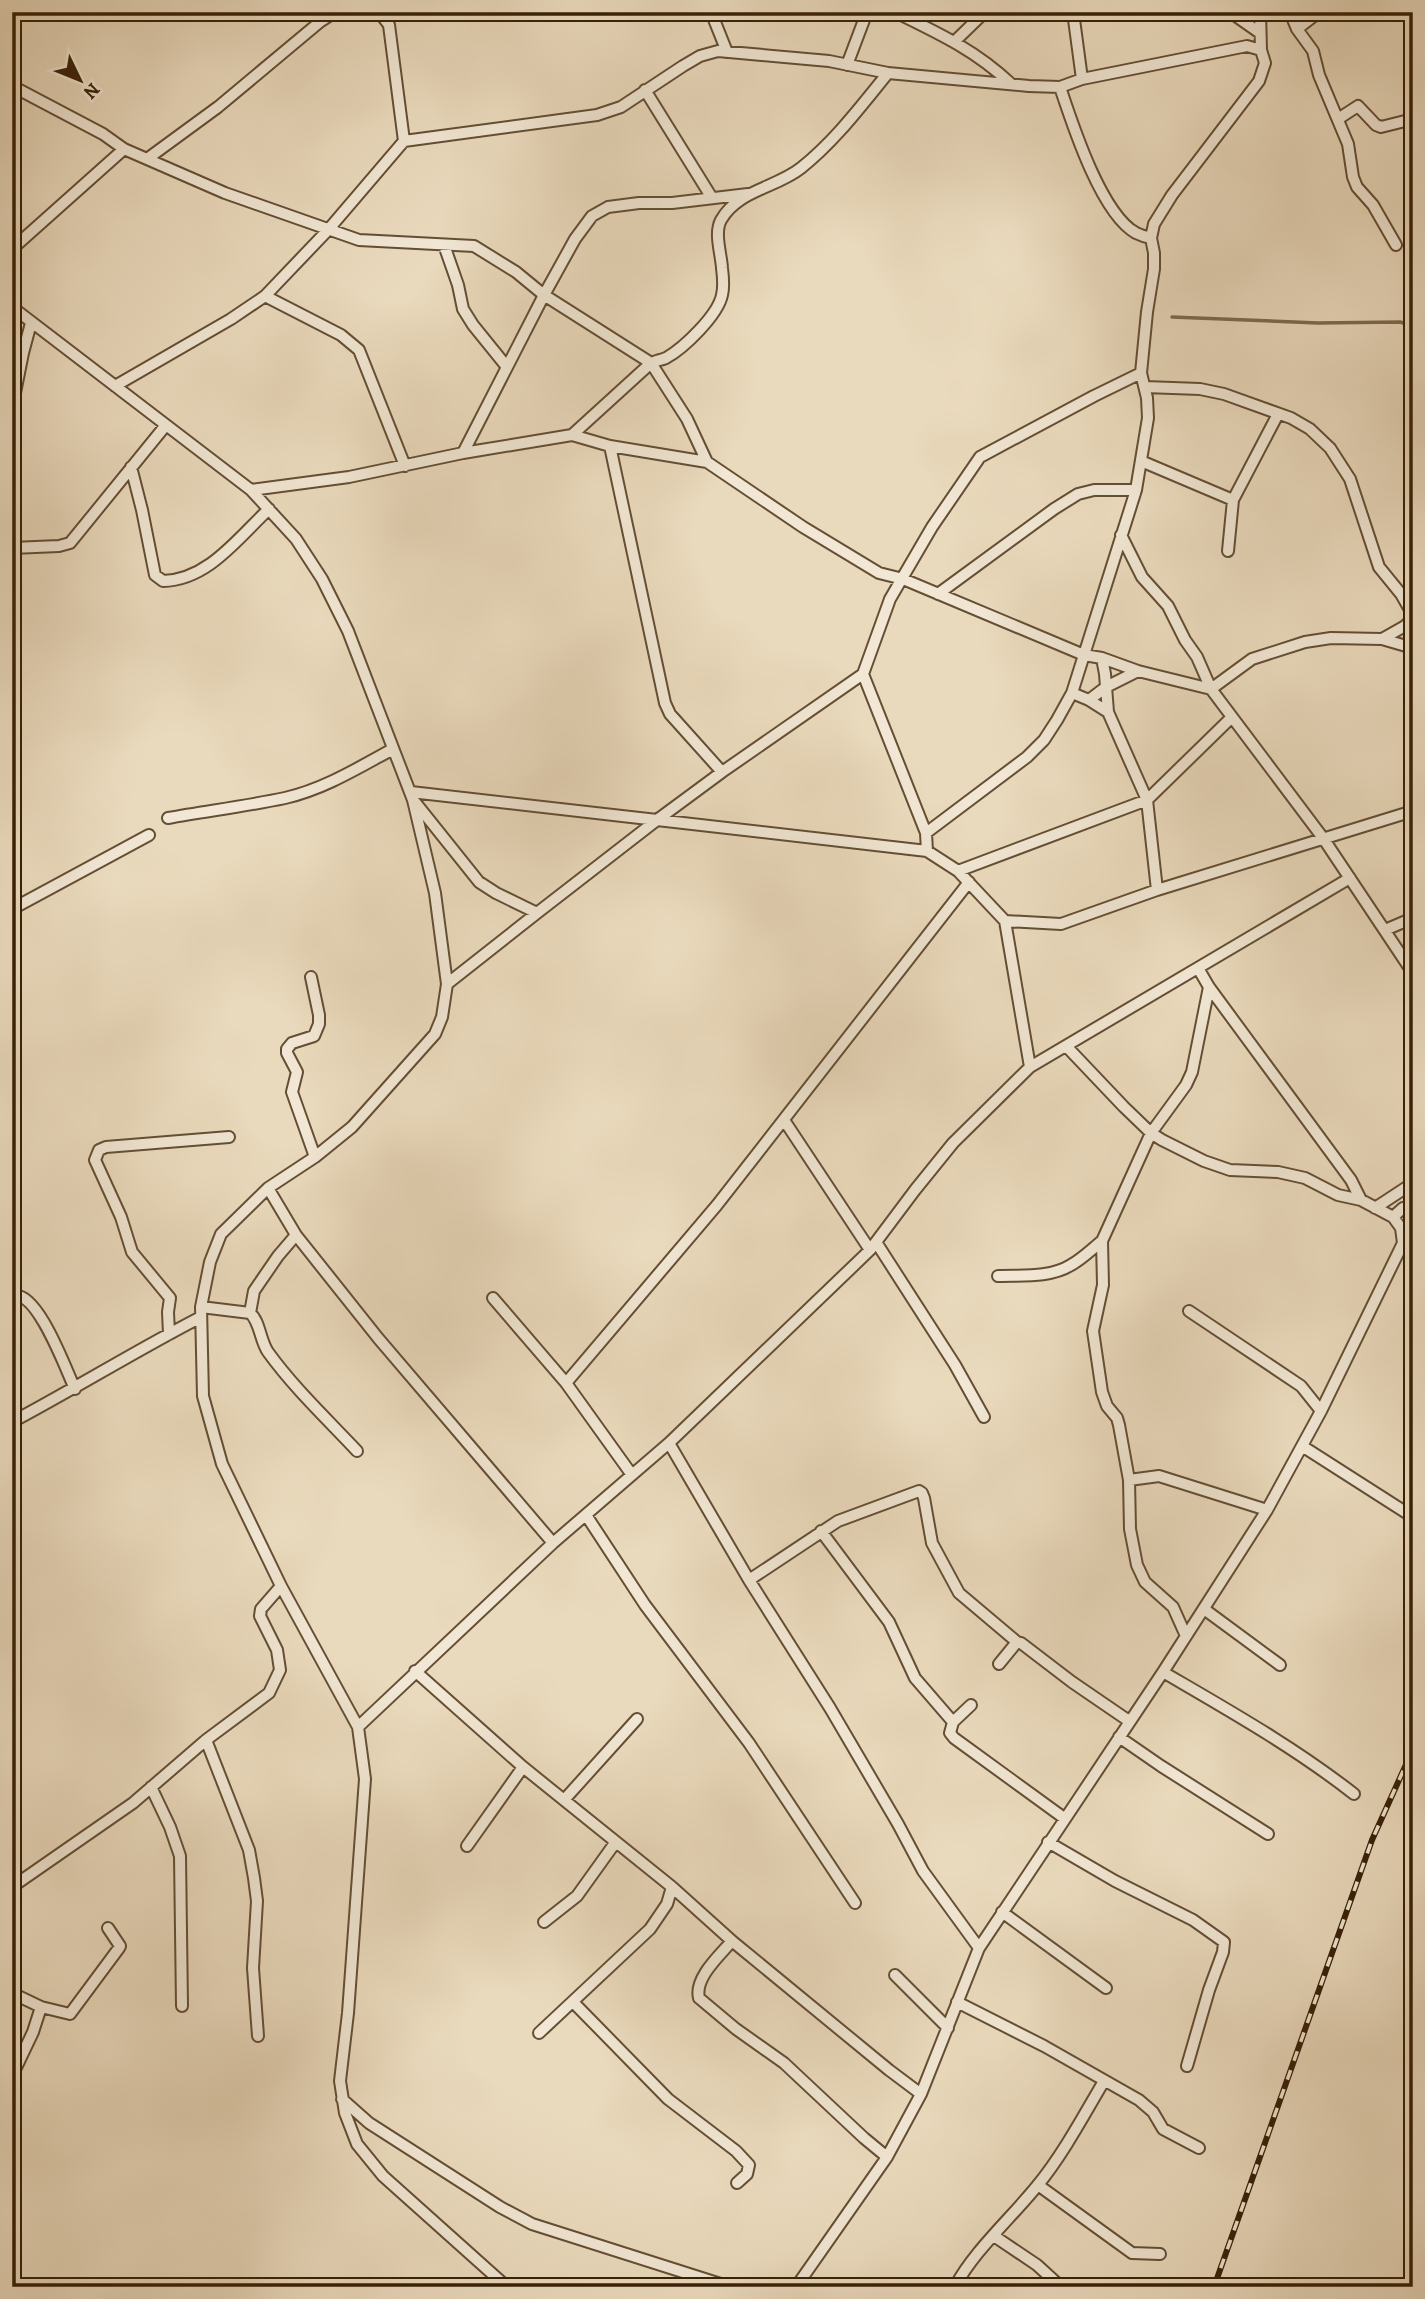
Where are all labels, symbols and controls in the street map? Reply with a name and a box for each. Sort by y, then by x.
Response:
north arrow [46,46,116,116]
text: N [77,77,106,105]

